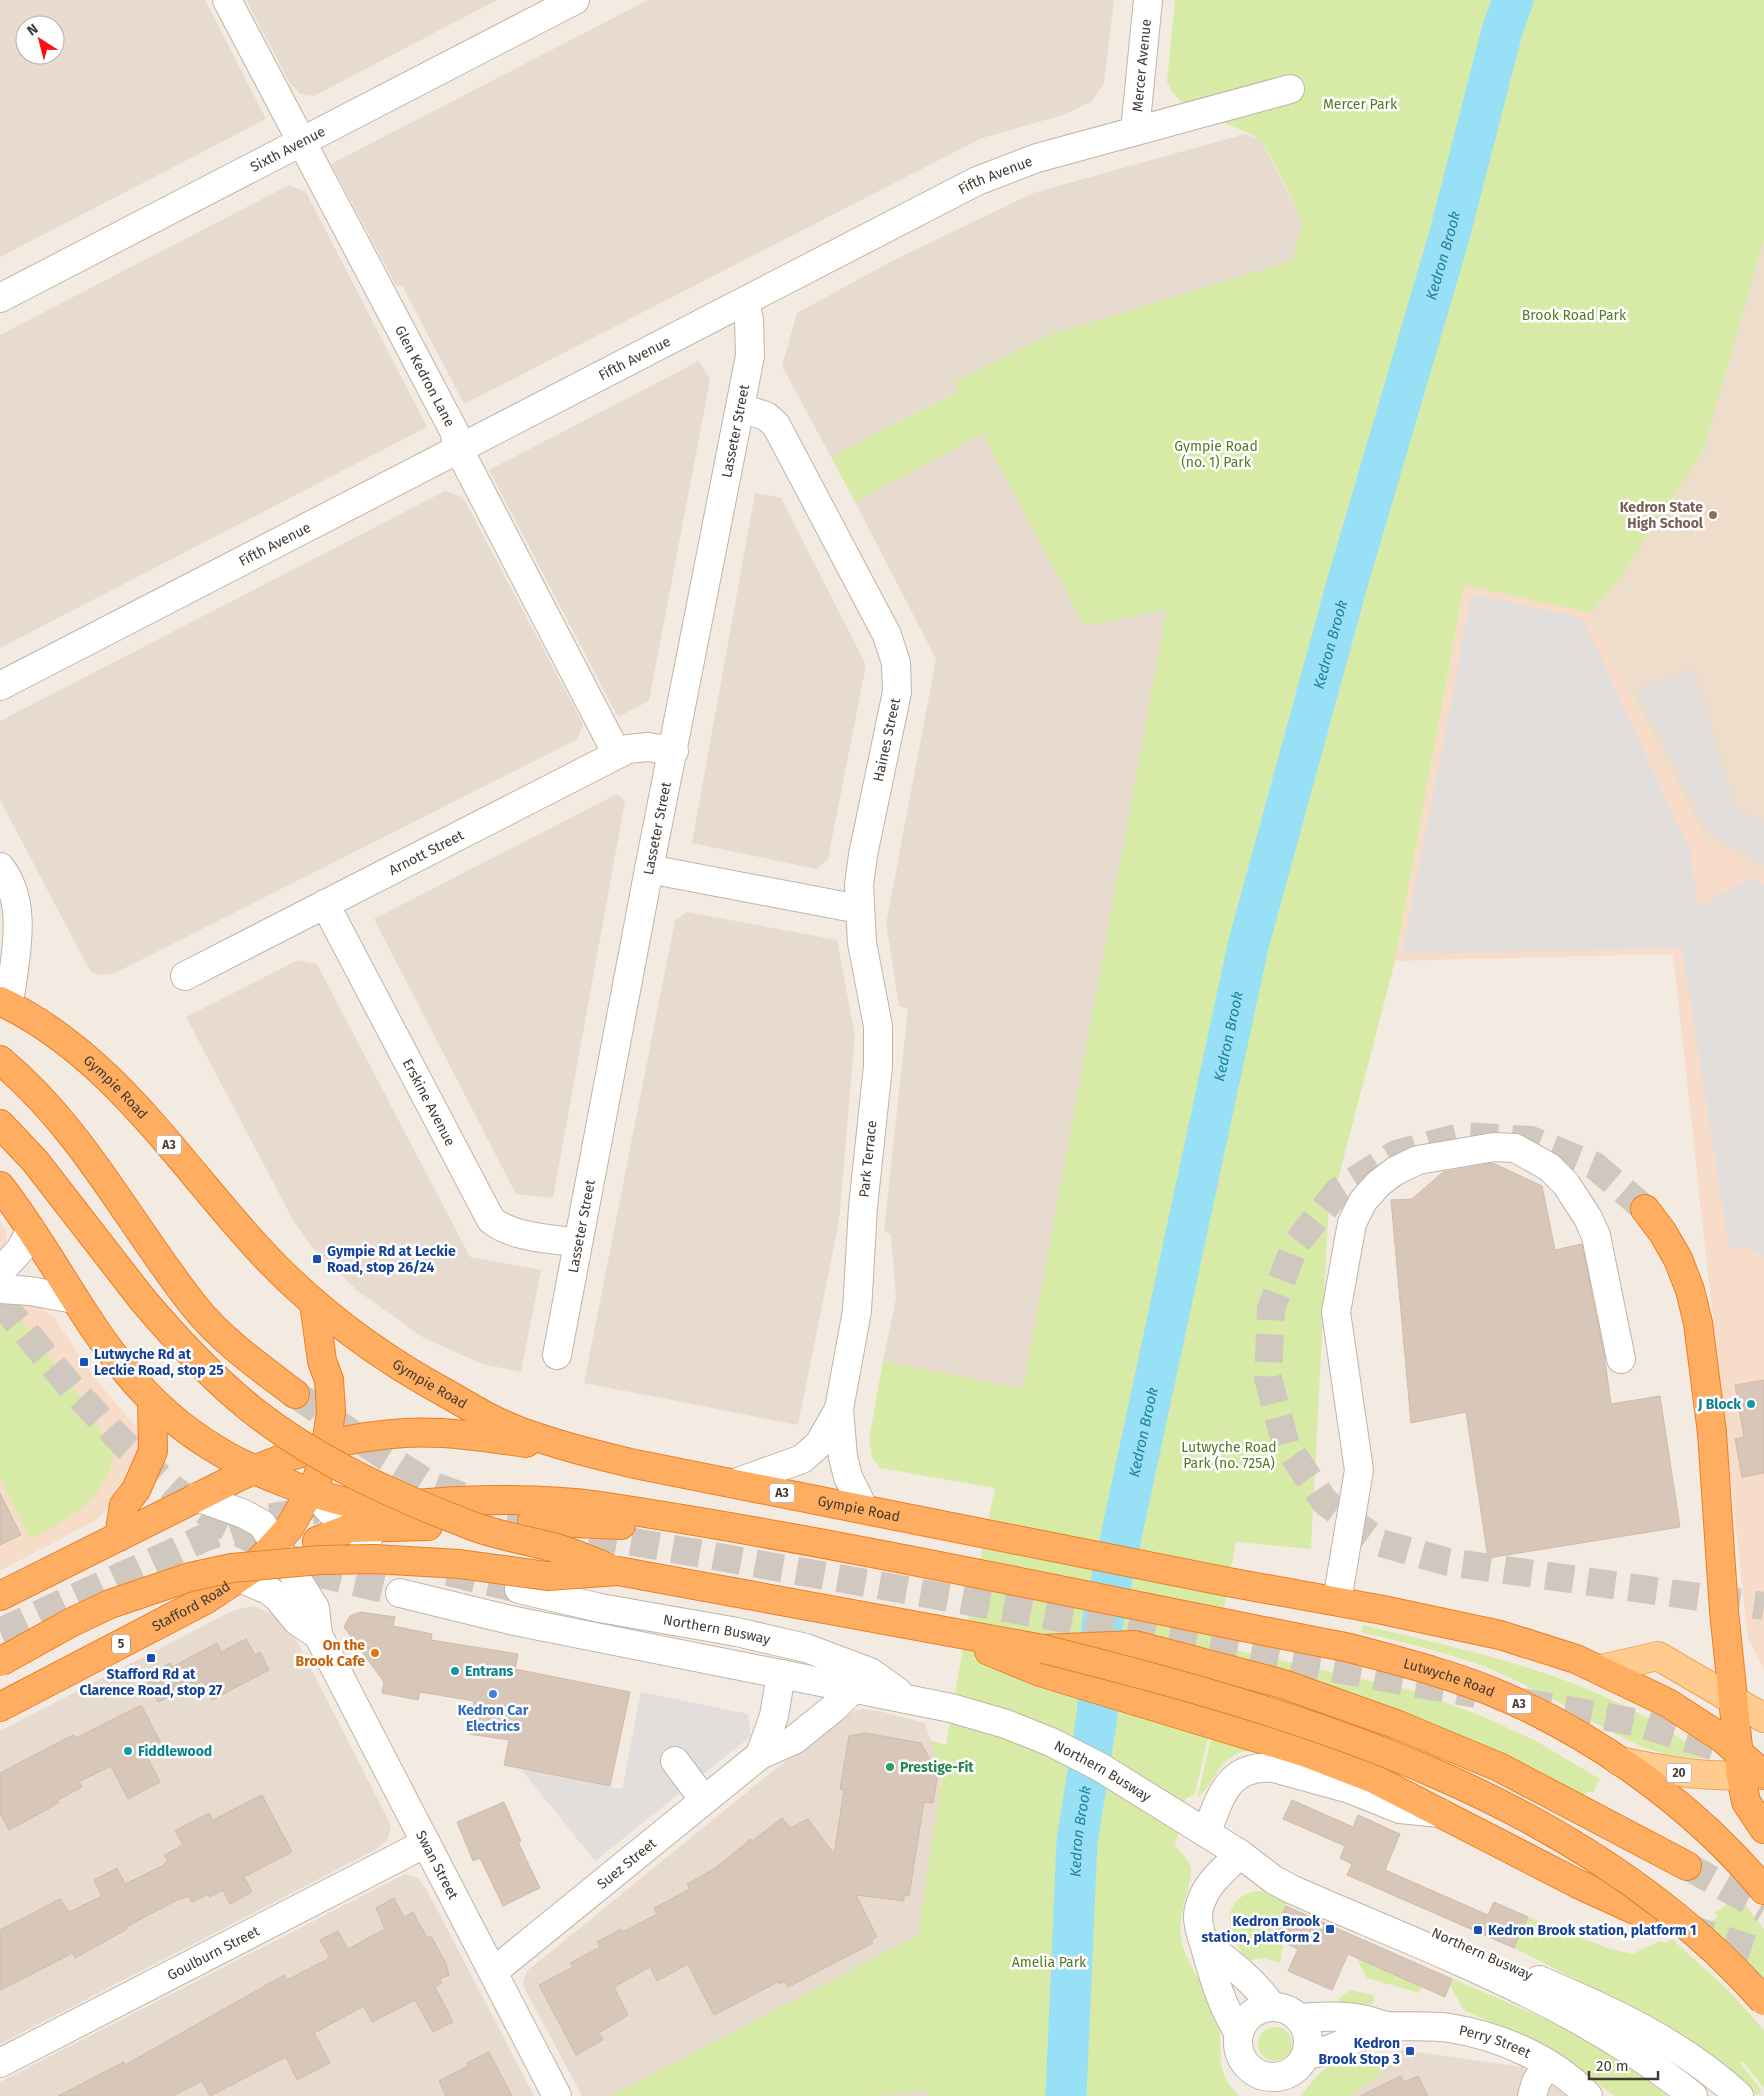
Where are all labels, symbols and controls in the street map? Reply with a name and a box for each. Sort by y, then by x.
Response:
north arrow [15,15,65,65]
street label: Mercer Avenue [1128,18,1155,113]
text: N [24,20,41,39]
park label: Mercer Park [1323,96,1398,113]
street label: Sixth Avenue [247,123,328,175]
street label: Fifth Avenue [955,152,1035,198]
water label: Kedron Brook [1422,209,1464,302]
park label: Brook Road Park [1522,307,1627,324]
street label: Glen Kedron Lane [391,323,459,430]
street label: Fifth Avenue [595,333,673,384]
street label: Lasseter Street [718,382,753,479]
park label: Gympie Road (no. 1) Park [1174,438,1258,471]
place label: Kedron State High School [1620,499,1704,532]
marker: Kedron State High School [1707,509,1719,521]
street label: Fifth Avenue [236,519,313,570]
water label: Kedron Brook [1310,598,1351,691]
street label: Haines Street [870,696,904,783]
street label: Lasseter Street [640,779,675,876]
street label: Arnott Street [386,826,467,879]
water label: Kedron Brook [1210,990,1247,1083]
street label: Gympie Road [80,1051,151,1122]
street label: Erskine Avenue [399,1056,459,1149]
street label: Park Terrace [856,1120,880,1198]
road number: A3 [156,1136,182,1154]
street label: Lasseter Street [564,1177,599,1274]
place label: Gympie Rd at Leckie Road, stop 26/24 [327,1243,456,1276]
marker: Gympie Rd at Leckie Road, stop 26/24 [311,1253,323,1265]
place label: Lutwyche Rd at Leckie Road, stop 25 [94,1346,224,1379]
street label: Gympie Road [389,1355,470,1412]
marker: Lutwyche Rd at Leckie Road, stop 25 [78,1356,90,1368]
water label: Kedron Brook [1125,1386,1162,1479]
place label: J Block [1697,1396,1741,1413]
marker: J Block [1745,1398,1757,1410]
park label: Lutwyche Road Park (no. 725A) [1181,1439,1277,1472]
road number: A3 [770,1484,794,1502]
street label: Gympie Road [816,1492,902,1525]
street label: Stafford Road [149,1577,233,1635]
street label: Northern Busway [662,1611,772,1648]
road number: 5 [112,1635,130,1654]
place label: On the Brook Cafe [296,1637,365,1670]
marker: On the Brook Cafe [369,1647,381,1659]
marker: Stafford Rd at Clarence Road, stop 27 [145,1652,157,1664]
street label: Lutwyche Road [1401,1654,1497,1700]
place label: Entrans [465,1663,514,1680]
marker: Entrans [449,1665,461,1677]
place label: Stafford Rd at Clarence Road, stop 27 [80,1666,223,1699]
marker: Kedron Car Electrics [487,1688,499,1700]
road number: A3 [1506,1695,1532,1714]
place label: Kedron Car Electrics [458,1702,529,1735]
street label: Northern Busway [1052,1737,1154,1805]
place label: Fiddlewood [138,1743,212,1760]
marker: Fiddlewood [122,1745,134,1757]
place label: Prestige-Fit [900,1759,974,1776]
marker: Prestige-Fit [884,1761,896,1773]
road number: 20 [1666,1764,1692,1782]
water label: Kedron Brook [1066,1785,1095,1877]
street label: Swan Street [412,1828,462,1903]
street label: Suez Street [593,1834,660,1893]
place label: Kedron Brook station, platform 2 [1202,1913,1320,1946]
street label: Goulburn Street [164,1922,263,1984]
place label: Kedron Brook station, platform 1 [1488,1922,1697,1939]
marker: Kedron Brook station, platform 2 [1324,1923,1336,1935]
street label: Northern Busway [1429,1924,1535,1984]
marker: Kedron Brook station, platform 1 [1472,1924,1484,1936]
park label: Amelia Park [1012,1954,1087,1971]
street label: Perry Street [1457,2021,1535,2062]
place label: Kedron Brook Stop 3 [1318,2035,1400,2068]
marker: Kedron Brook Stop 3 [1404,2045,1416,2057]
scale bar [1589,2048,1658,2080]
text: 20 m [1596,2057,1629,2075]

